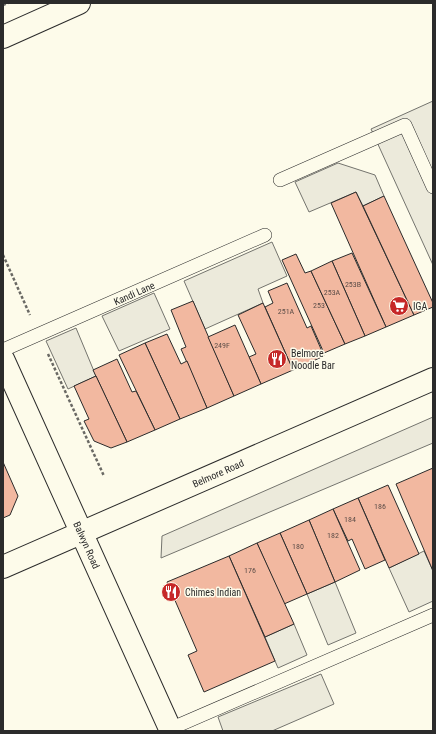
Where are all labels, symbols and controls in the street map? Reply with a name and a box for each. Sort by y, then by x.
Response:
street label: Kandi Lane [112,279,157,307]
house number: 253B [345,280,361,289]
house number: 253A [324,288,341,297]
supermarket icon: IGA [388,295,410,317]
house number: 253 [313,301,325,310]
place label: IGA [413,301,427,312]
house number: 251A [278,307,295,316]
house number: 249F [214,341,230,350]
restaurant icon: Belmore Noodle Bar [266,348,288,370]
place label: Belmore Noodle Bar [291,348,335,371]
street label: Belmore Road [191,457,246,490]
house number: 186 [374,502,386,511]
house number: 184 [344,515,356,524]
street label: Balwyn Road [71,520,102,571]
house number: 182 [327,531,339,540]
house number: 180 [292,542,304,551]
house number: 176 [244,566,256,575]
restaurant icon: Chimes Indian [160,581,182,603]
place label: Chimes Indian [185,587,241,598]

